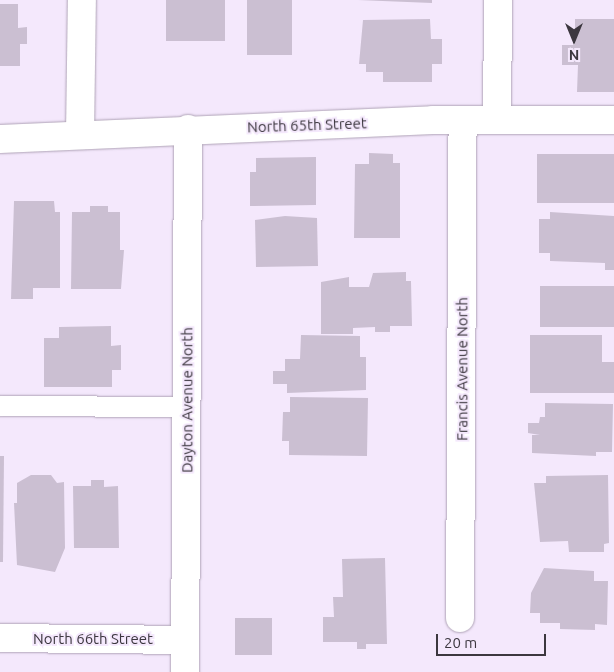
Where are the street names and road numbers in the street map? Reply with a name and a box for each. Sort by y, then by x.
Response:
street label: North 65th Street [247,114,367,136]
street label: Francis Avenue North [453,297,471,441]
street label: Dayton Avenue North [178,327,196,473]
street label: North 66th Street [33,630,153,648]

